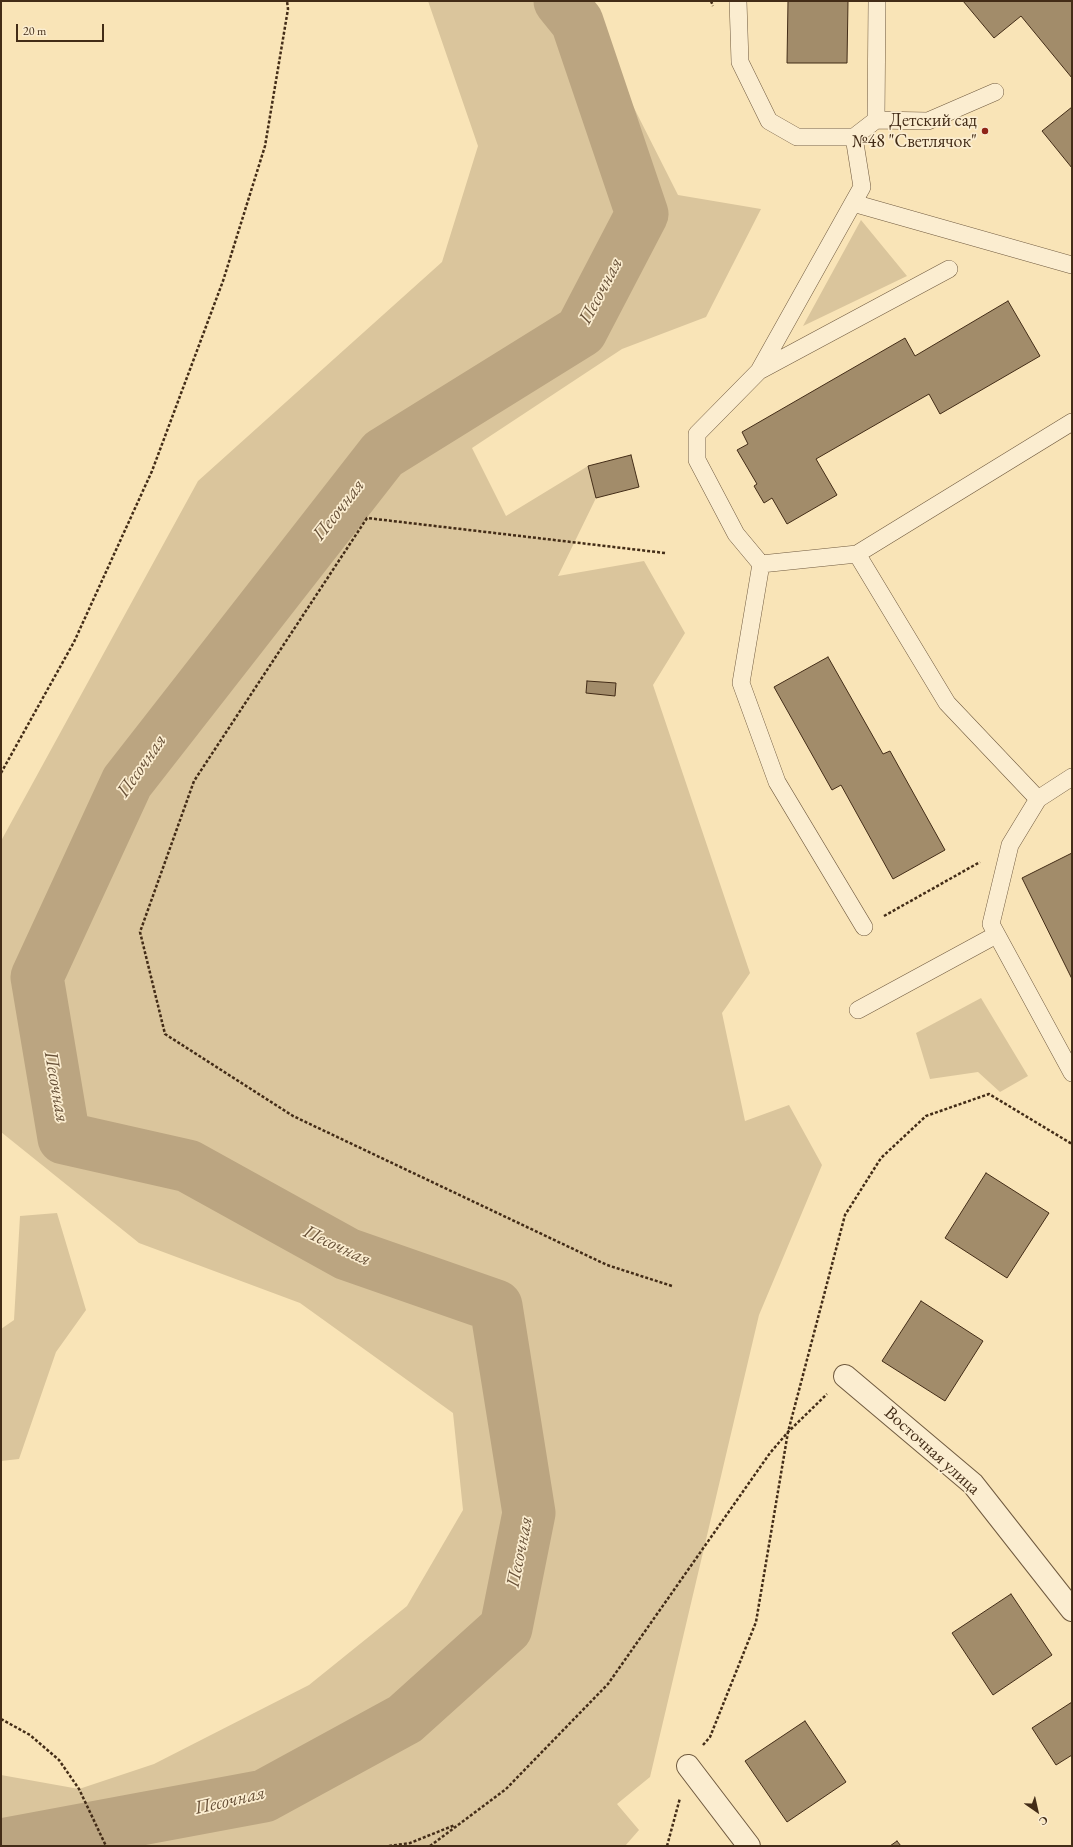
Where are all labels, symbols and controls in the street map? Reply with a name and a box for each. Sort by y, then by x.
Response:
scale bar [18,16,106,42]
text: 20 m [23,23,46,39]
place label: Детский сад №48 "Светлячок" [852,110,977,152]
marker: Детский сад №48 "Светлячок" [980,126,990,136]
water label: Песочная [574,254,628,328]
water label: Песочная [308,475,370,545]
water label: Песочная [112,730,172,802]
water label: Песочная [39,1050,73,1124]
water label: Песочная [300,1220,374,1272]
street label: Восточная улица [880,1402,984,1500]
water label: Песочная [502,1515,538,1589]
water label: Песочная [192,1782,268,1820]
north arrow [1017,1791,1057,1831]
text: С [1037,1813,1051,1829]

